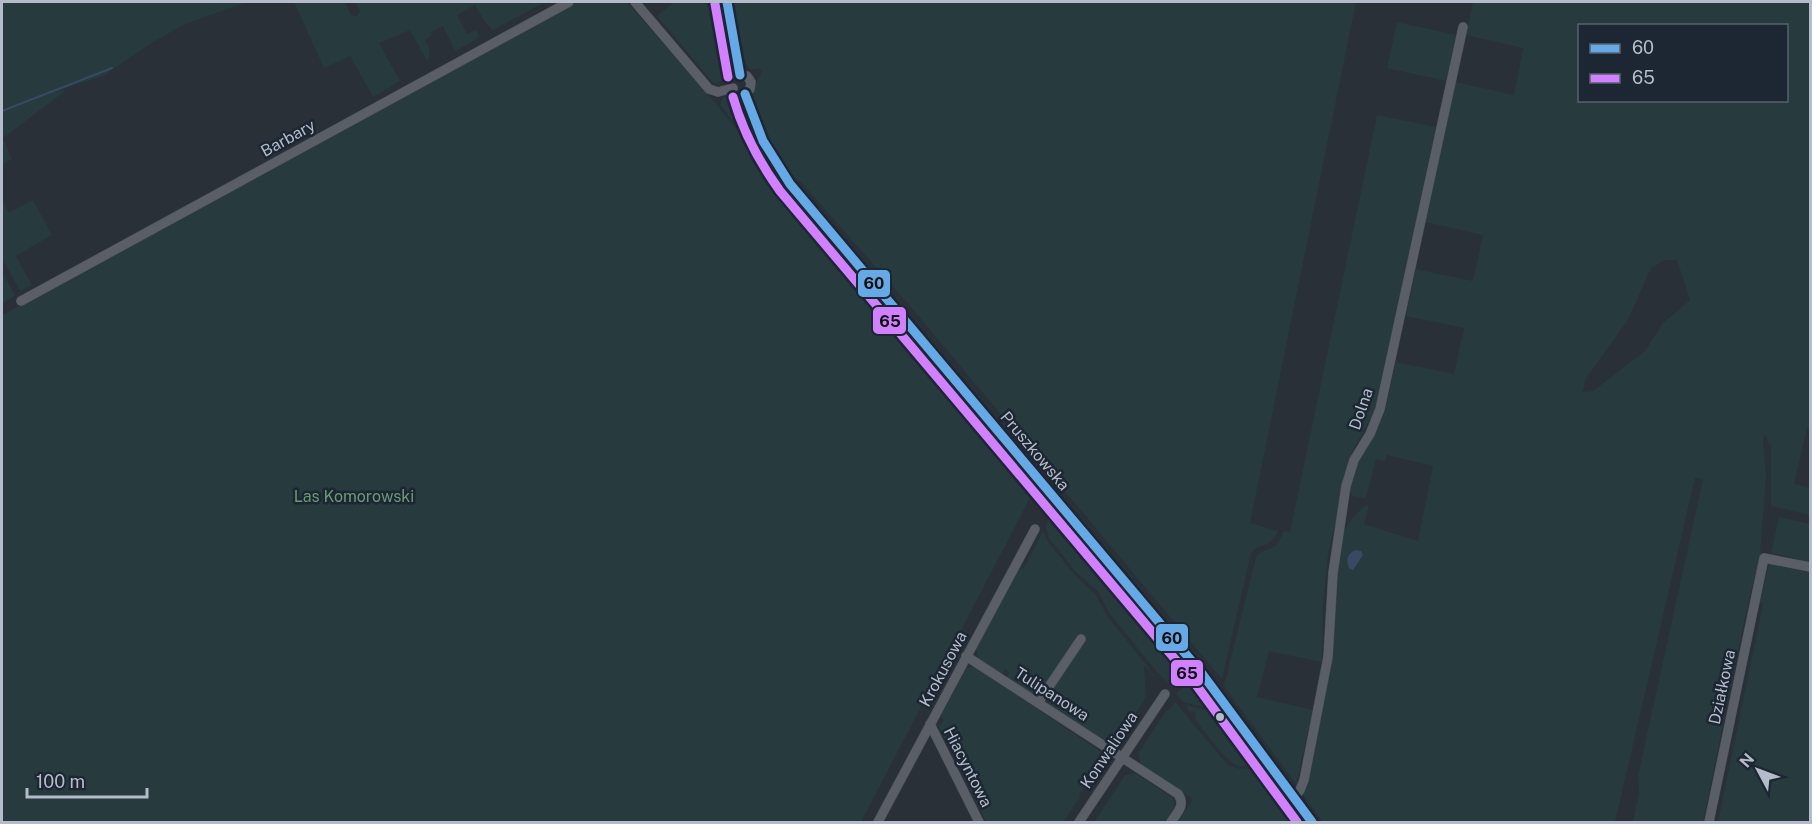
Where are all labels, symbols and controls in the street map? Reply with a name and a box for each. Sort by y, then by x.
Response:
legend [1578,24,1788,102]
text: 60 [1632,37,1654,58]
text: 65 [1632,67,1655,88]
street label: Barbary [258,115,319,161]
line badge: 60 [857,269,891,298]
text: 60 [864,274,884,293]
line badge: 65 [872,306,907,335]
text: 65 [879,312,901,331]
street label: Dolna [1345,386,1377,432]
street label: Pruszkowska [997,408,1073,494]
park label: Las Komorowski [294,487,414,506]
line badge: 60 [1155,623,1189,652]
street label: Krokusowa [915,628,971,710]
text: 60 [1162,629,1182,648]
street label: Działkowa [1705,648,1739,726]
line badge: 65 [1170,659,1204,687]
street label: Tulipanowa [1011,663,1093,725]
text: 65 [1176,664,1198,683]
street label: Konwaliowa [1076,708,1142,792]
unlabelled marker [1214,711,1226,723]
street label: Hiacyntowa [940,724,996,810]
north arrow [1728,740,1788,800]
text: N [1736,750,1758,771]
scale bar [27,761,147,799]
text: 100 m [36,771,85,792]

